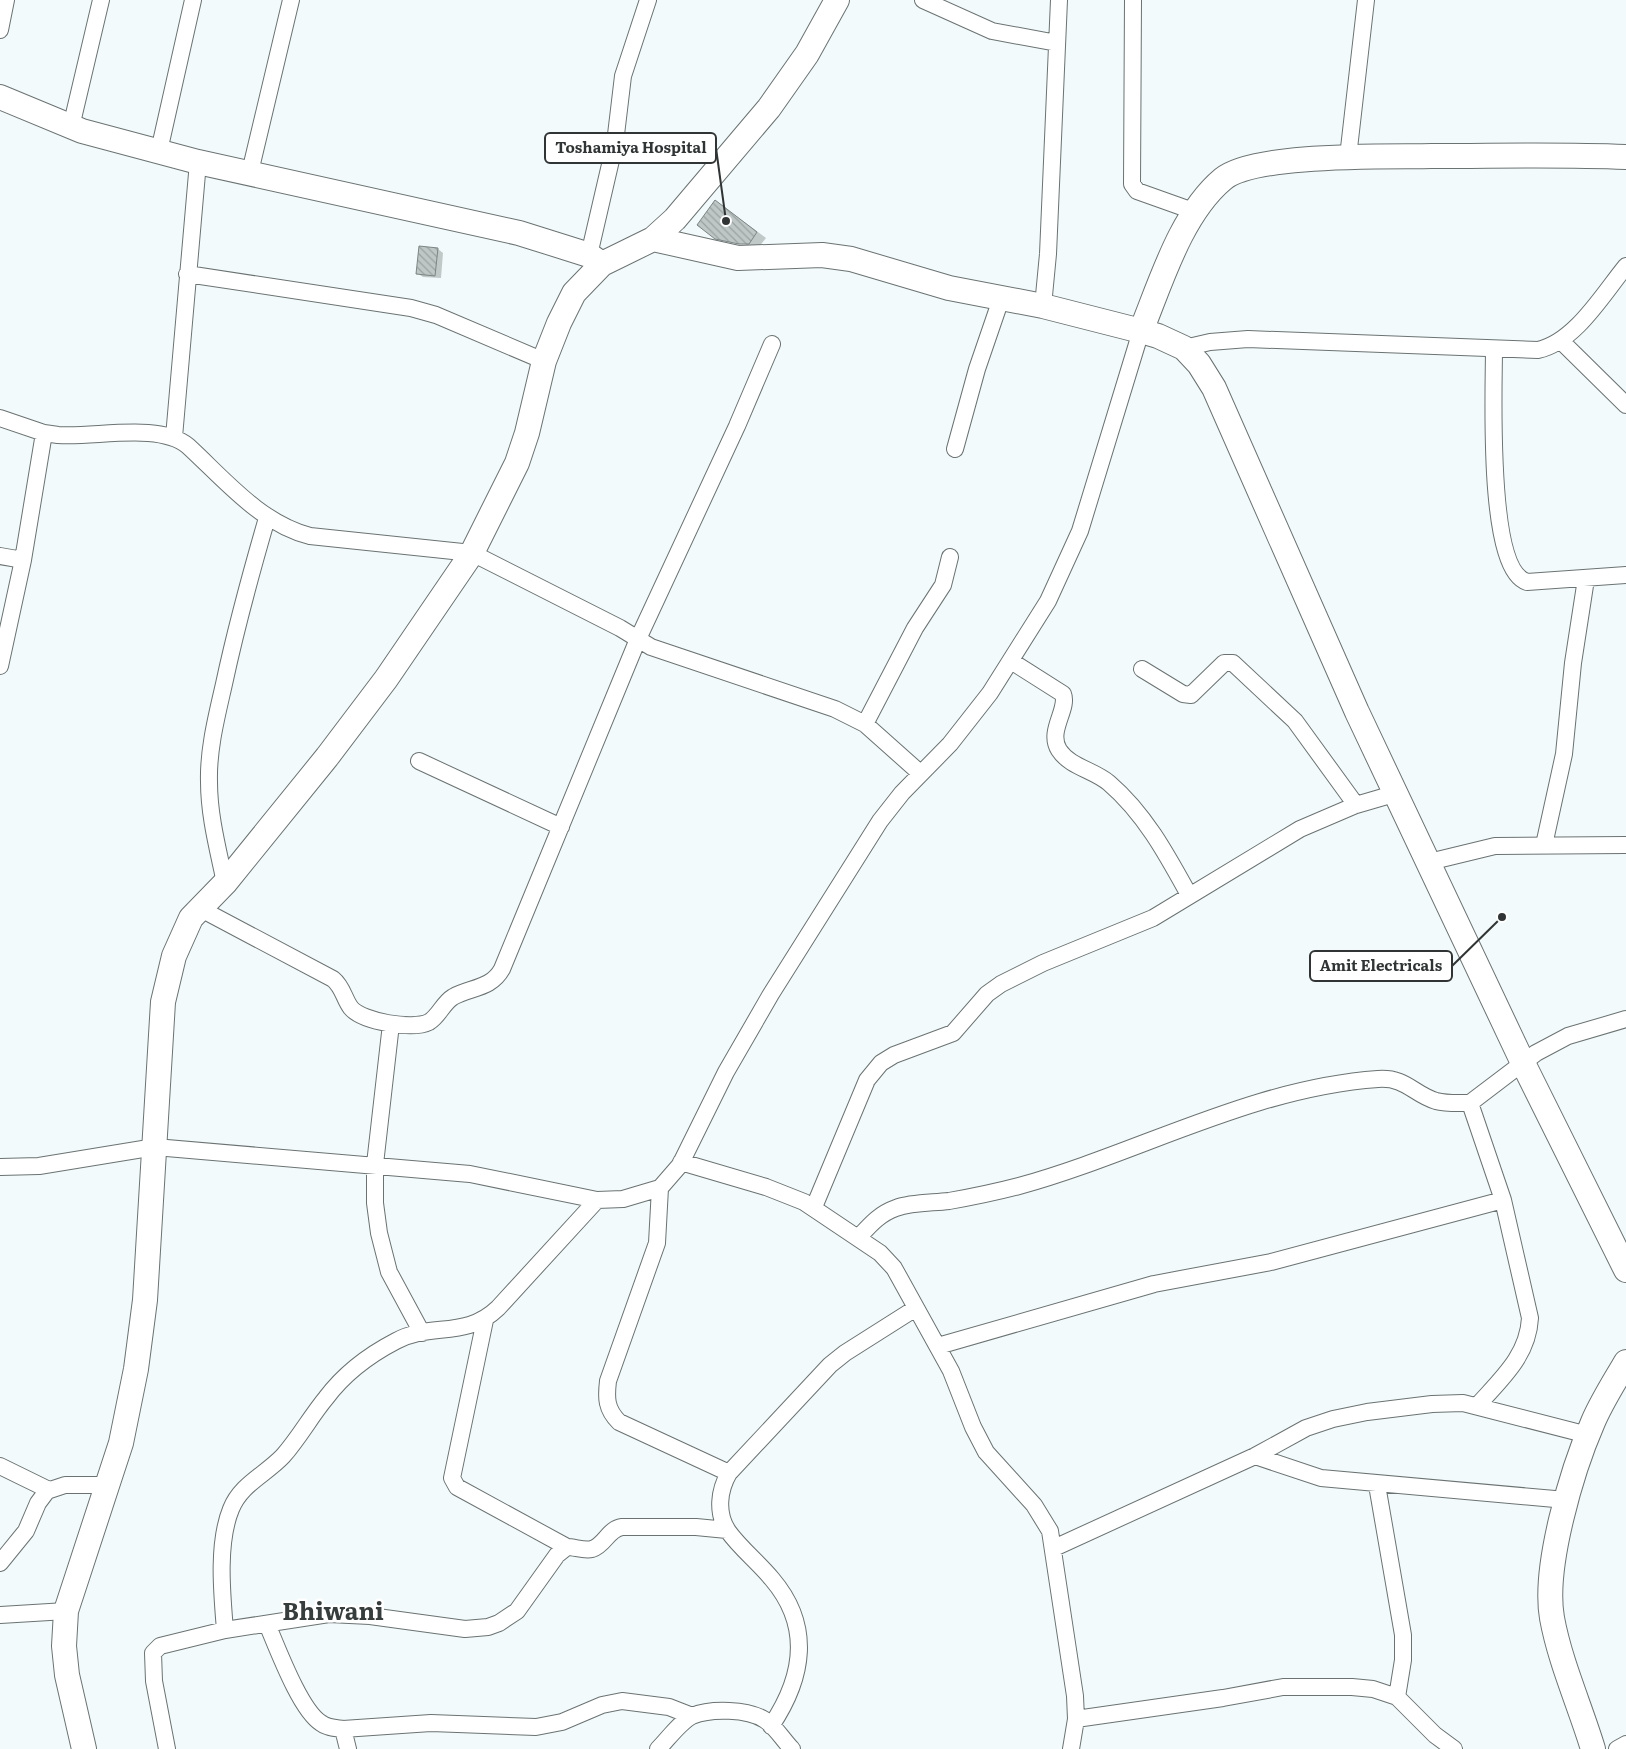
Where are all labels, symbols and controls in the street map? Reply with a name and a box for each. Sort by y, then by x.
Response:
callout: Toshamiya Hospital [545,133,716,163]
text: Toshamiya Hospital [555,135,707,158]
callout: Amit Electricals [1310,951,1452,981]
text: Amit Electricals [1320,953,1443,976]
district label: Bhiwani [282,1592,384,1627]

